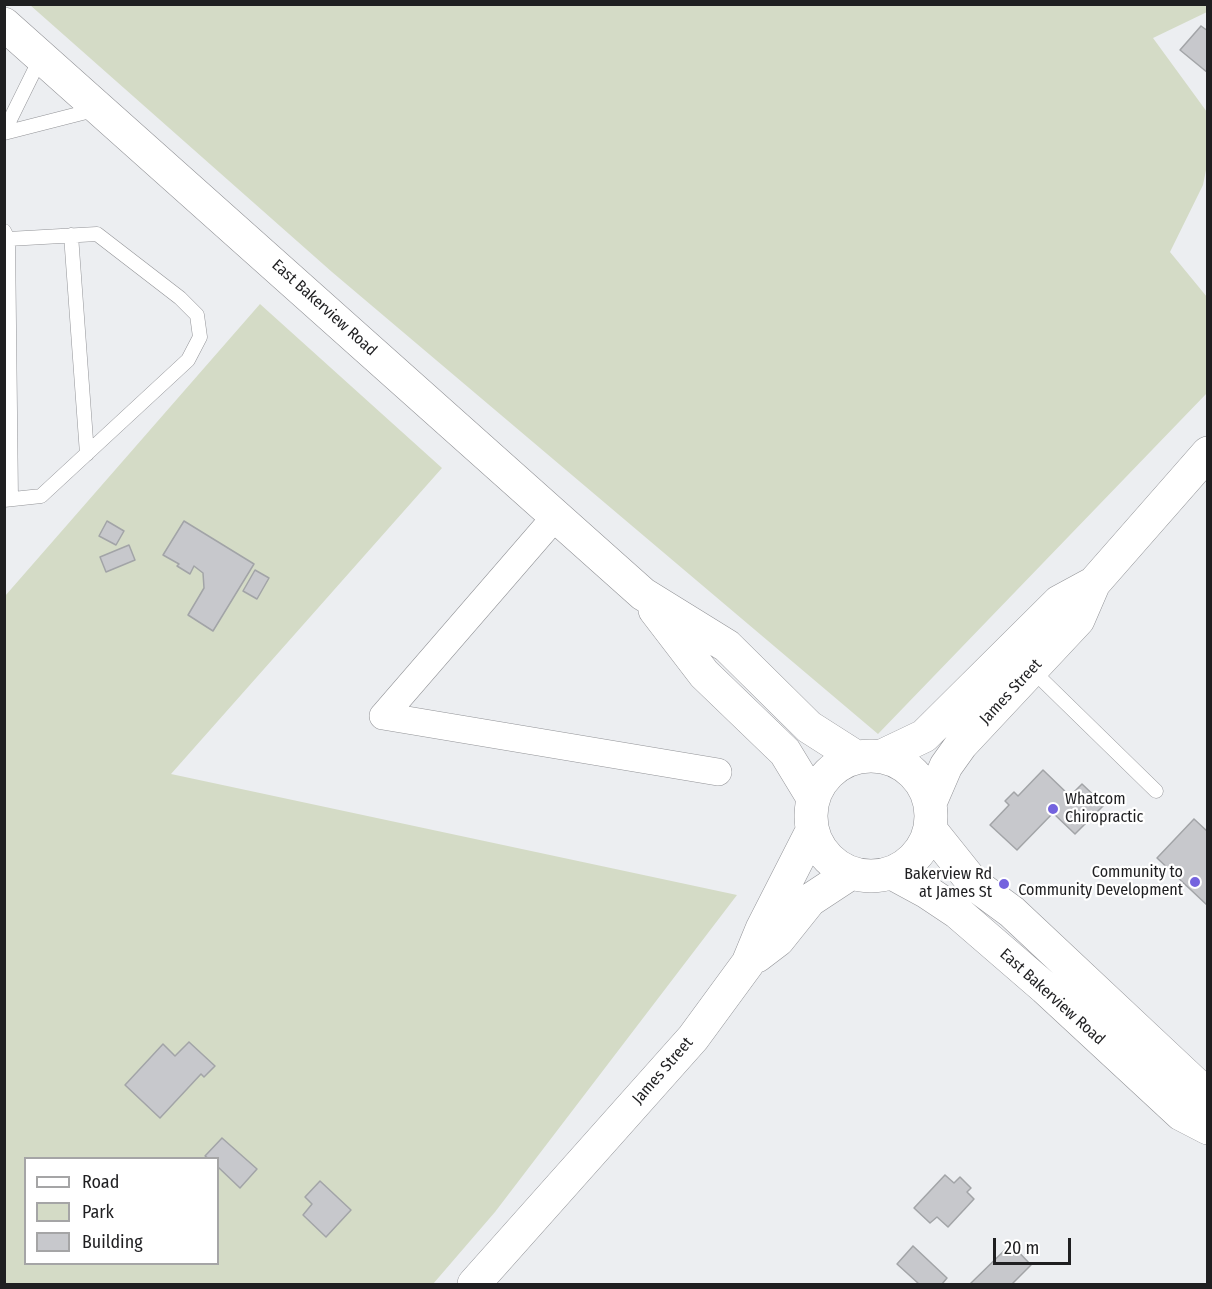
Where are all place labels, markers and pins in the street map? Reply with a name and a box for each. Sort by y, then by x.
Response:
place label: Whatcom Chiropractic [1065,790,1143,828]
marker: Whatcom Chiropractic [1046,802,1060,816]
place label: Community to Community Development [1018,863,1183,901]
place label: Bakerview Rd at James St [904,865,992,903]
marker: Community to Community Development [1188,875,1202,889]
marker: Bakerview Rd at James St [997,877,1011,891]

